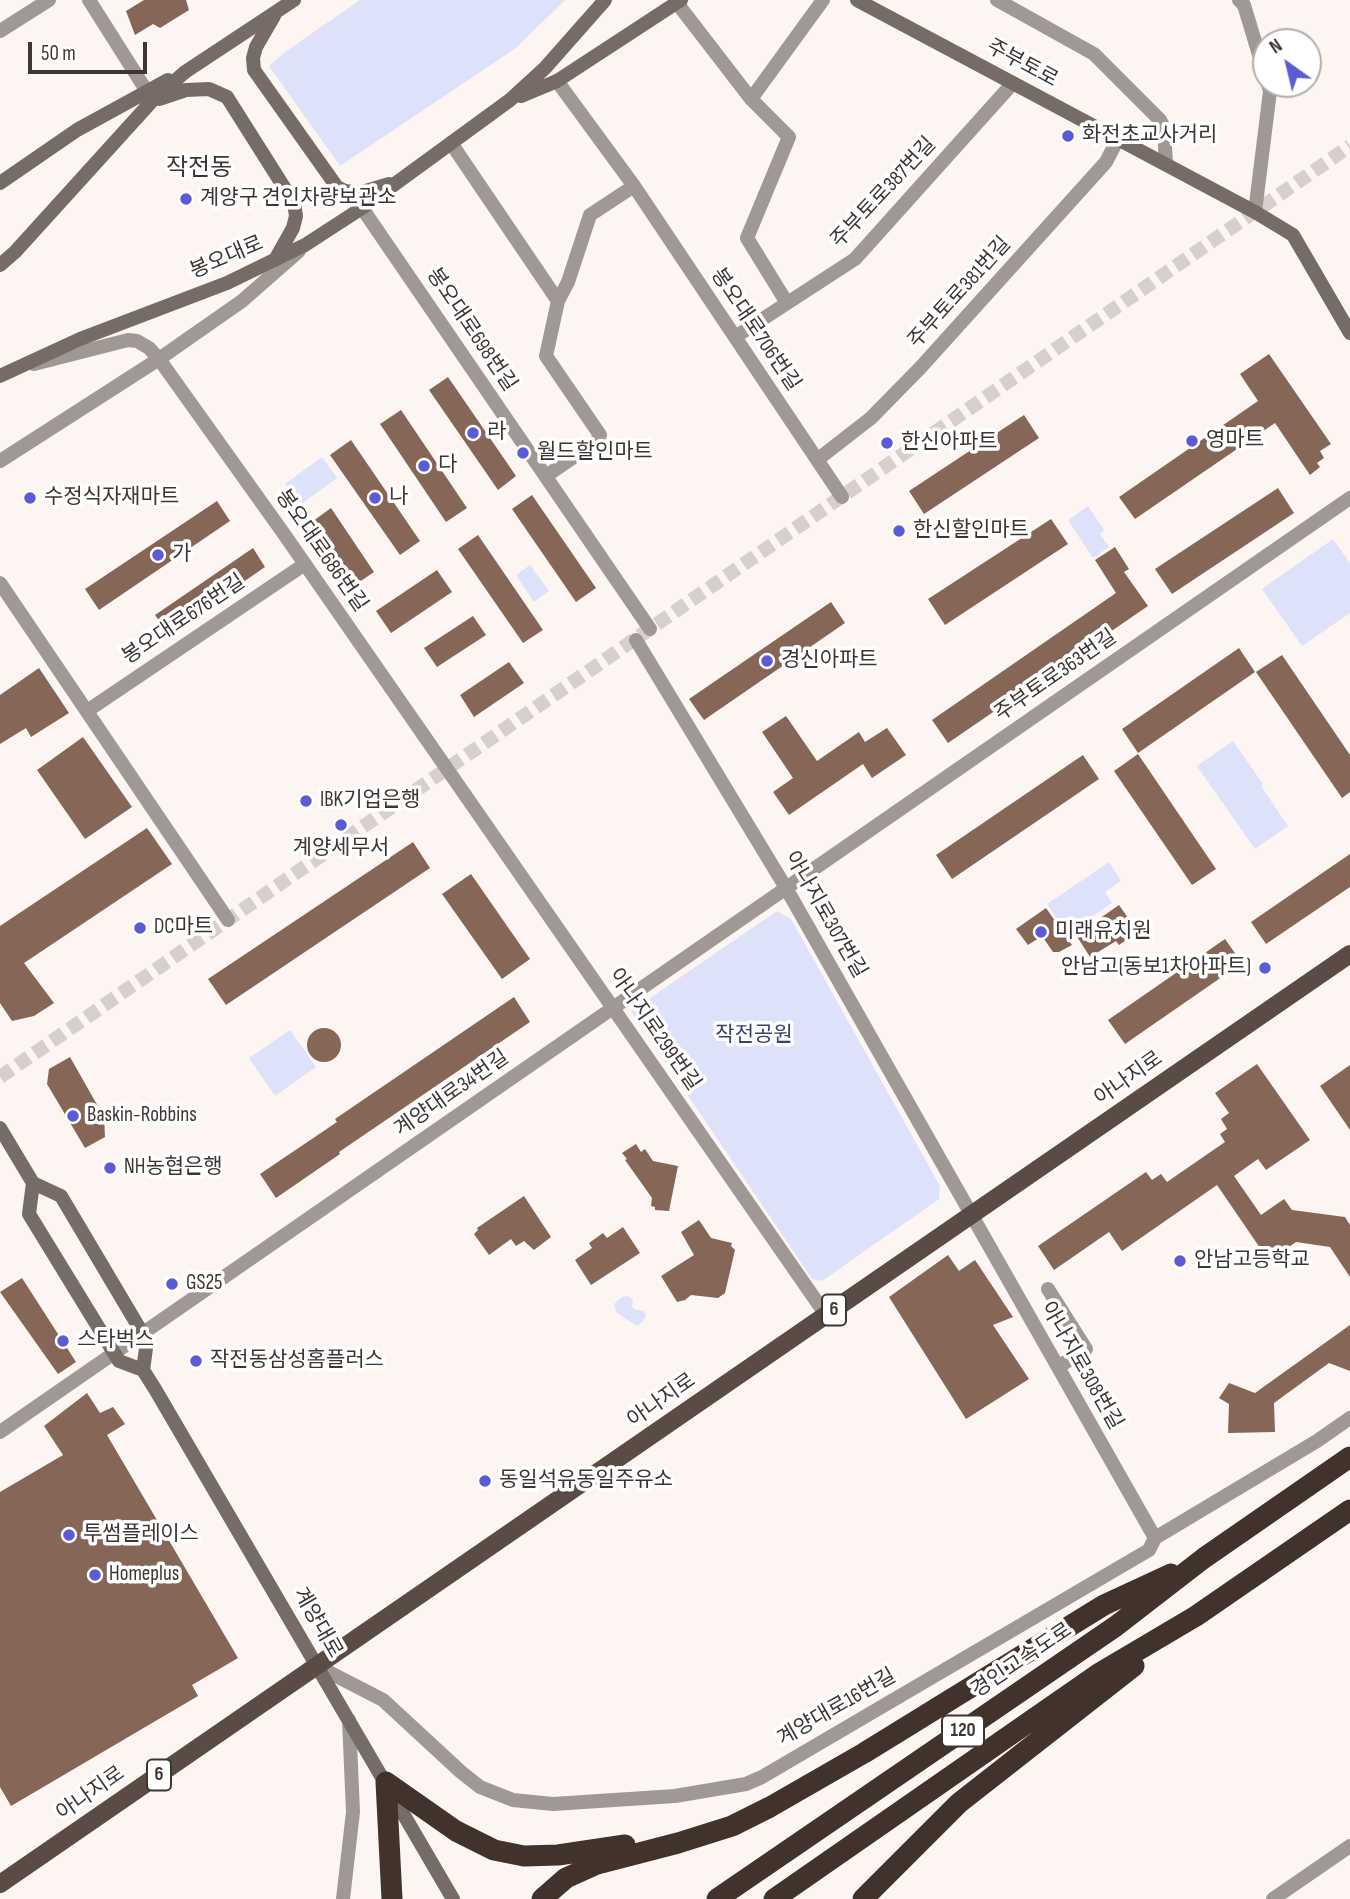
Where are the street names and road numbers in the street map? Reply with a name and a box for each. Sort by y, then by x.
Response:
street label: 주부토로 [982,35,1062,93]
street label: 주부토로387번길 [826,132,942,254]
street label: 봉오대로 [187,231,267,285]
street label: 주부토로381번길 [903,232,1017,354]
street label: 봉오대로698번길 [420,263,522,397]
street label: 봉오대로706번길 [705,264,805,396]
street label: 봉오대로686번길 [270,485,372,617]
street label: 봉오대로676번길 [118,570,250,670]
street label: 주부토로363번길 [990,625,1122,727]
street label: 아나지로307번길 [778,847,872,983]
street label: 아나지로299번길 [603,964,705,1096]
street label: 계양대로34번길 [390,1045,514,1143]
street label: 아나지로 [1090,1047,1168,1111]
road number: 6 [822,1294,846,1326]
street label: 아나지로308번길 [1034,1298,1128,1434]
street label: 아나지로 [623,1369,701,1433]
street label: 계양대로 [287,1583,347,1663]
street label: 경인고속도로 [967,1618,1077,1704]
street label: 계양대로16번길 [773,1664,901,1752]
road number: 120 [942,1716,984,1746]
road number: 6 [147,1760,171,1791]
street label: 아나지로 [52,1762,130,1826]

